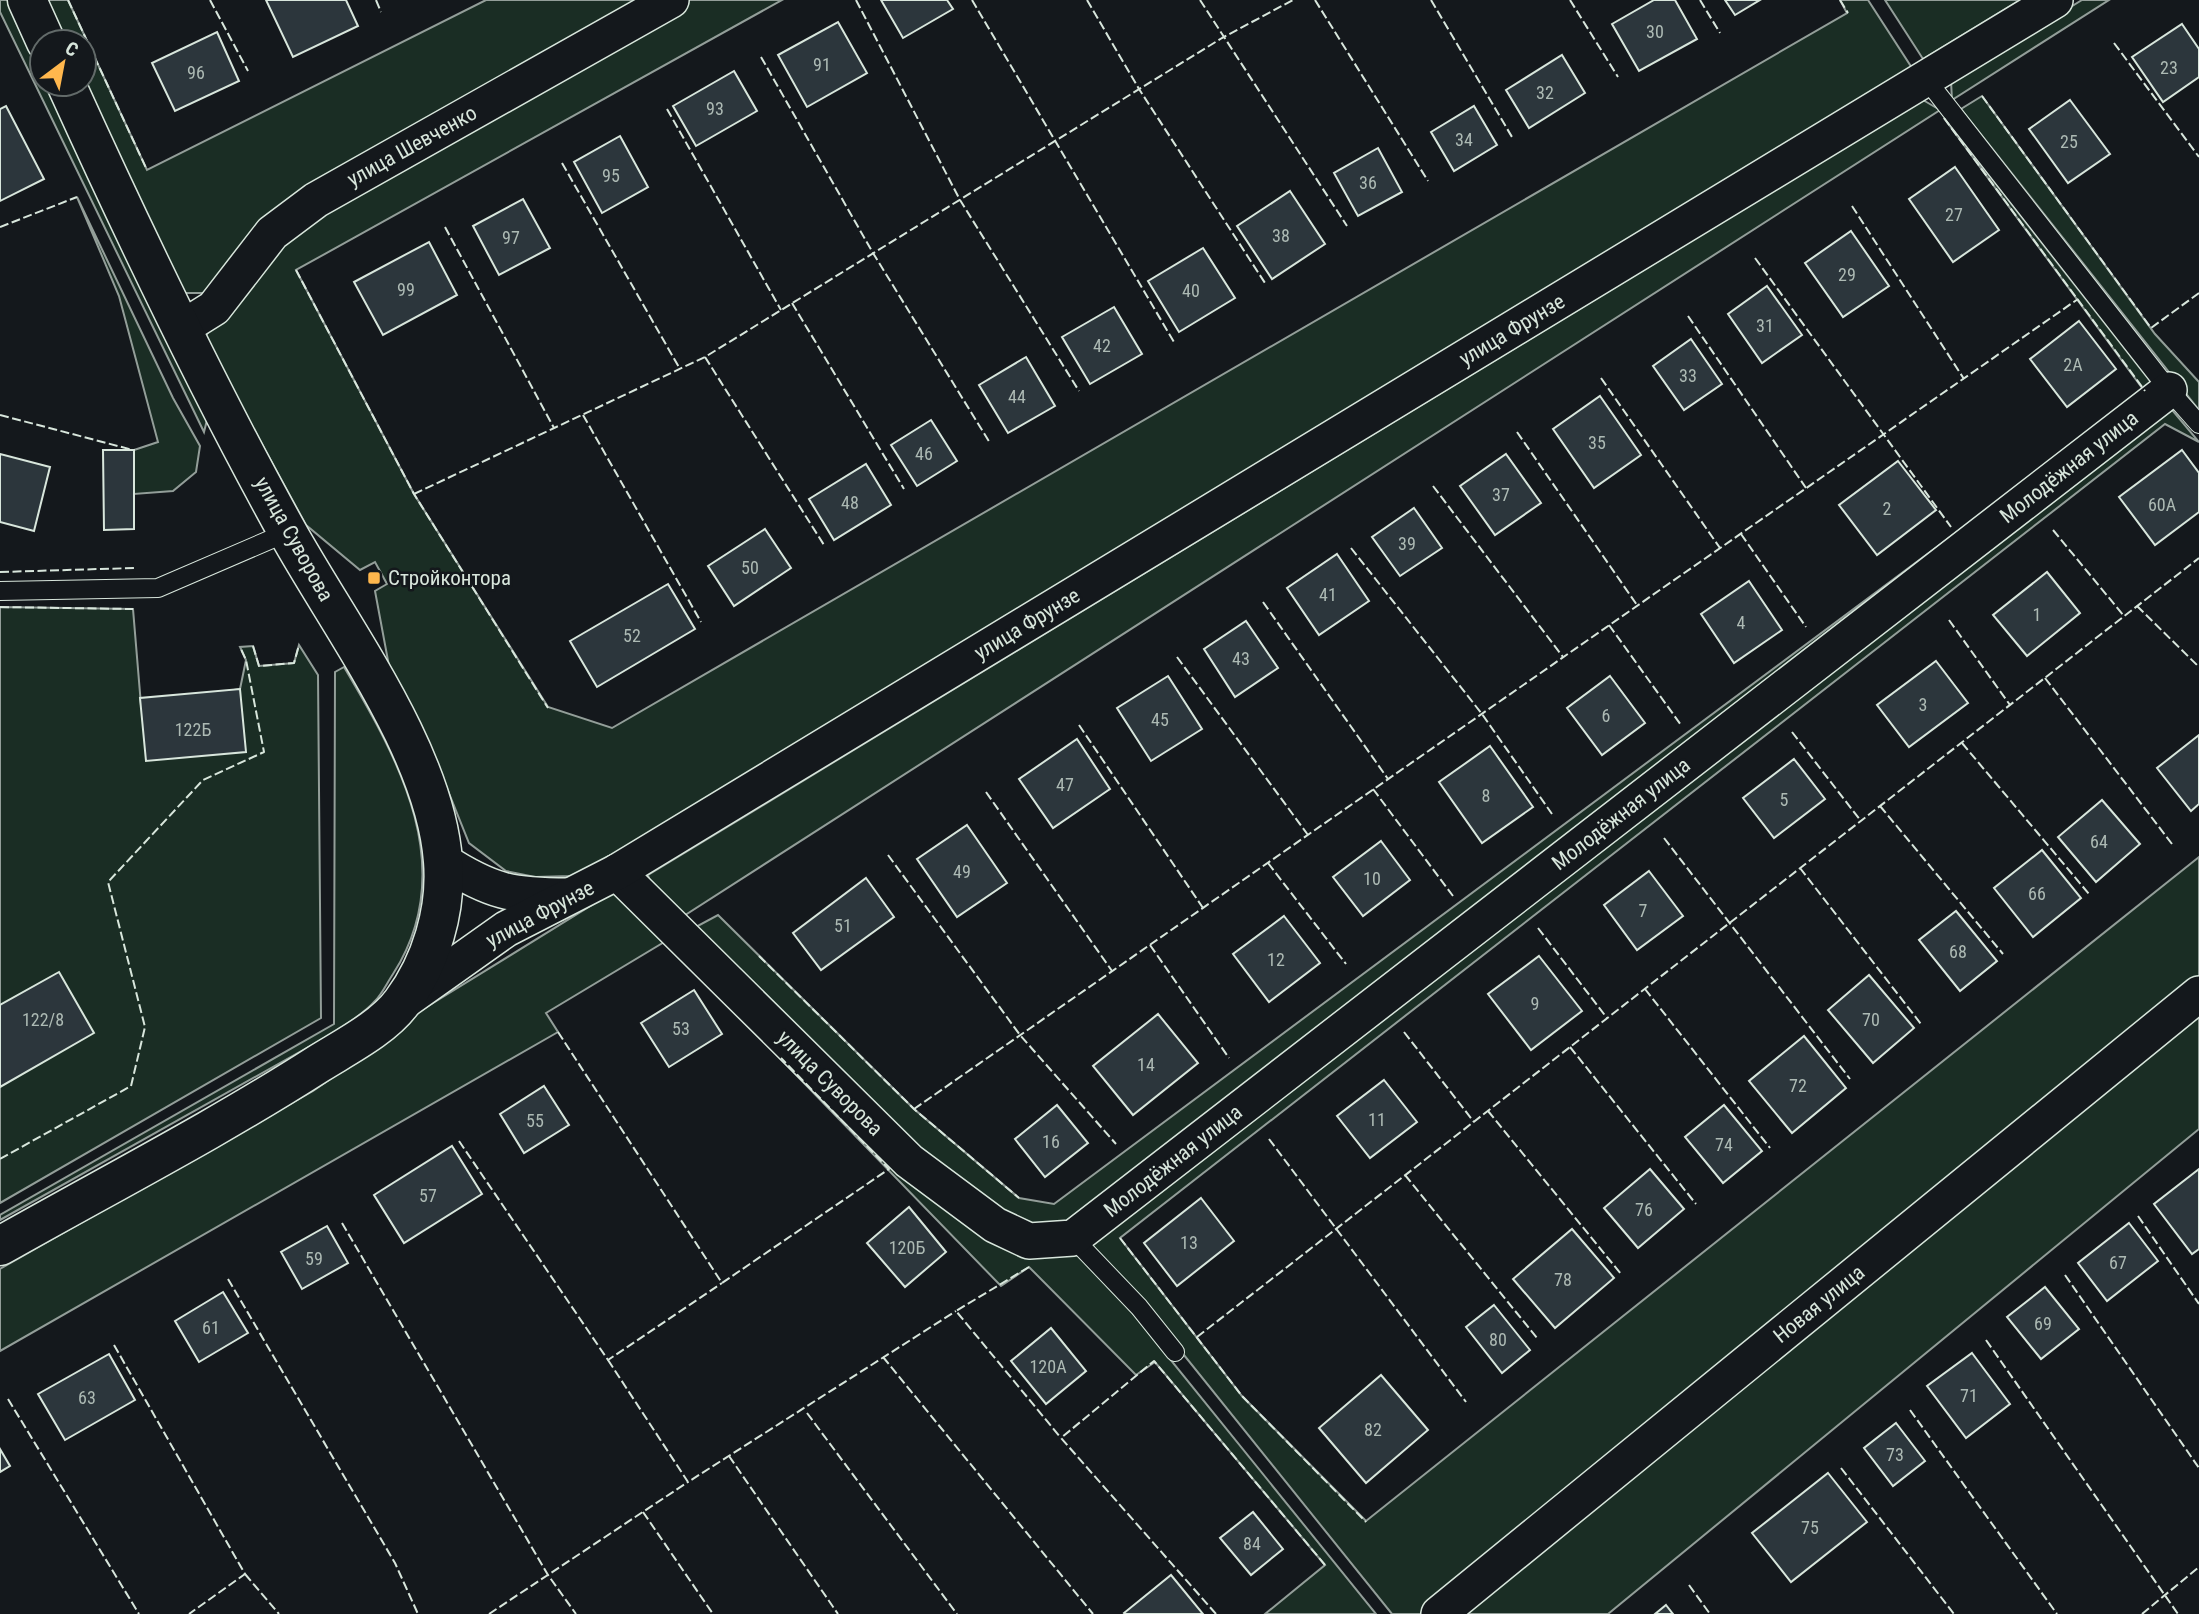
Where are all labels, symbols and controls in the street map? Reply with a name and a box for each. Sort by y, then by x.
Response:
house number: 30 [1646,21,1664,42]
north arrow [28,28,98,98]
text: С [61,36,83,62]
house number: 91 [813,54,831,75]
house number: 23 [2160,57,2178,78]
house number: 96 [187,62,205,83]
house number: 32 [1536,82,1554,103]
house number: 93 [706,98,724,119]
street label: улица Шевченко [343,101,481,191]
house number: 34 [1455,129,1473,150]
house number: 25 [2060,131,2078,152]
house number: 95 [602,165,620,186]
house number: 36 [1359,172,1377,193]
house number: 27 [1945,204,1963,225]
house number: 38 [1272,225,1290,246]
house number: 97 [502,227,520,248]
house number: 29 [1838,264,1856,285]
house number: 99 [397,279,415,300]
house number: 40 [1182,280,1200,301]
street label: улица Фрунзе [1455,289,1569,371]
house number: 31 [1756,315,1774,336]
house number: 42 [1093,335,1111,356]
house number: 2А [2063,354,2083,375]
house number: 33 [1679,365,1697,386]
house number: 44 [1008,386,1026,407]
street label: Молодёжная улица [1995,406,2143,528]
house number: 35 [1588,432,1606,453]
house number: 46 [915,443,933,464]
street label: улица Суворова [250,472,338,606]
house number: 37 [1492,484,1510,505]
house number: 48 [841,492,859,513]
house number: 60А [2148,494,2177,515]
house number: 2 [1883,498,1892,519]
house number: 39 [1398,533,1416,554]
house number: 50 [741,557,759,578]
place label: Стройконтора [388,566,511,590]
marker: Стройконтора [366,570,382,586]
street label: улица Фрунзе [970,583,1084,665]
house number: 41 [1319,584,1337,605]
house number: 1 [2033,604,2041,625]
house number: 4 [1737,612,1746,633]
house number: 52 [623,625,641,646]
house number: 43 [1232,648,1250,669]
house number: 3 [1919,694,1927,715]
house number: 6 [1602,705,1610,726]
house number: 45 [1151,709,1169,730]
house number: 122Б [175,719,211,740]
street label: Молодёжная улица [1547,753,1695,875]
house number: 47 [1056,774,1074,795]
house number: 8 [1482,785,1490,806]
house number: 5 [1780,789,1789,810]
house number: 64 [2090,831,2108,852]
house number: 49 [953,861,971,882]
house number: 10 [1363,868,1381,889]
street label: улица Фрунзе [482,875,598,952]
house number: 66 [2028,883,2046,904]
house number: 7 [1639,900,1648,921]
house number: 51 [834,915,852,936]
house number: 68 [1949,941,1967,962]
house number: 12 [1267,949,1285,970]
house number: 9 [1531,993,1539,1014]
house number: 122/8 [22,1009,64,1030]
house number: 70 [1862,1009,1880,1030]
house number: 53 [672,1018,690,1039]
street label: улица Суворова [772,1025,888,1141]
house number: 14 [1137,1054,1155,1075]
house number: 72 [1789,1075,1807,1096]
street label: Молодёжная улица [1099,1100,1247,1222]
house number: 11 [1368,1109,1386,1130]
house number: 55 [526,1110,544,1131]
house number: 16 [1042,1131,1060,1152]
house number: 74 [1715,1134,1733,1155]
house number: 57 [419,1185,437,1206]
house number: 76 [1635,1199,1653,1220]
house number: 13 [1180,1232,1198,1253]
house number: 120Б [889,1237,925,1258]
house number: 59 [305,1248,323,1269]
house number: 67 [2109,1252,2127,1273]
street label: Новая улица [1769,1260,1869,1348]
house number: 78 [1554,1269,1572,1290]
house number: 69 [2034,1313,2052,1334]
house number: 61 [202,1317,220,1338]
house number: 80 [1489,1329,1507,1350]
house number: 120А [1029,1356,1067,1377]
house number: 71 [1960,1385,1978,1406]
house number: 63 [78,1387,96,1408]
house number: 82 [1364,1419,1382,1440]
house number: 73 [1886,1444,1904,1465]
house number: 75 [1801,1517,1819,1538]
house number: 84 [1243,1533,1261,1554]

